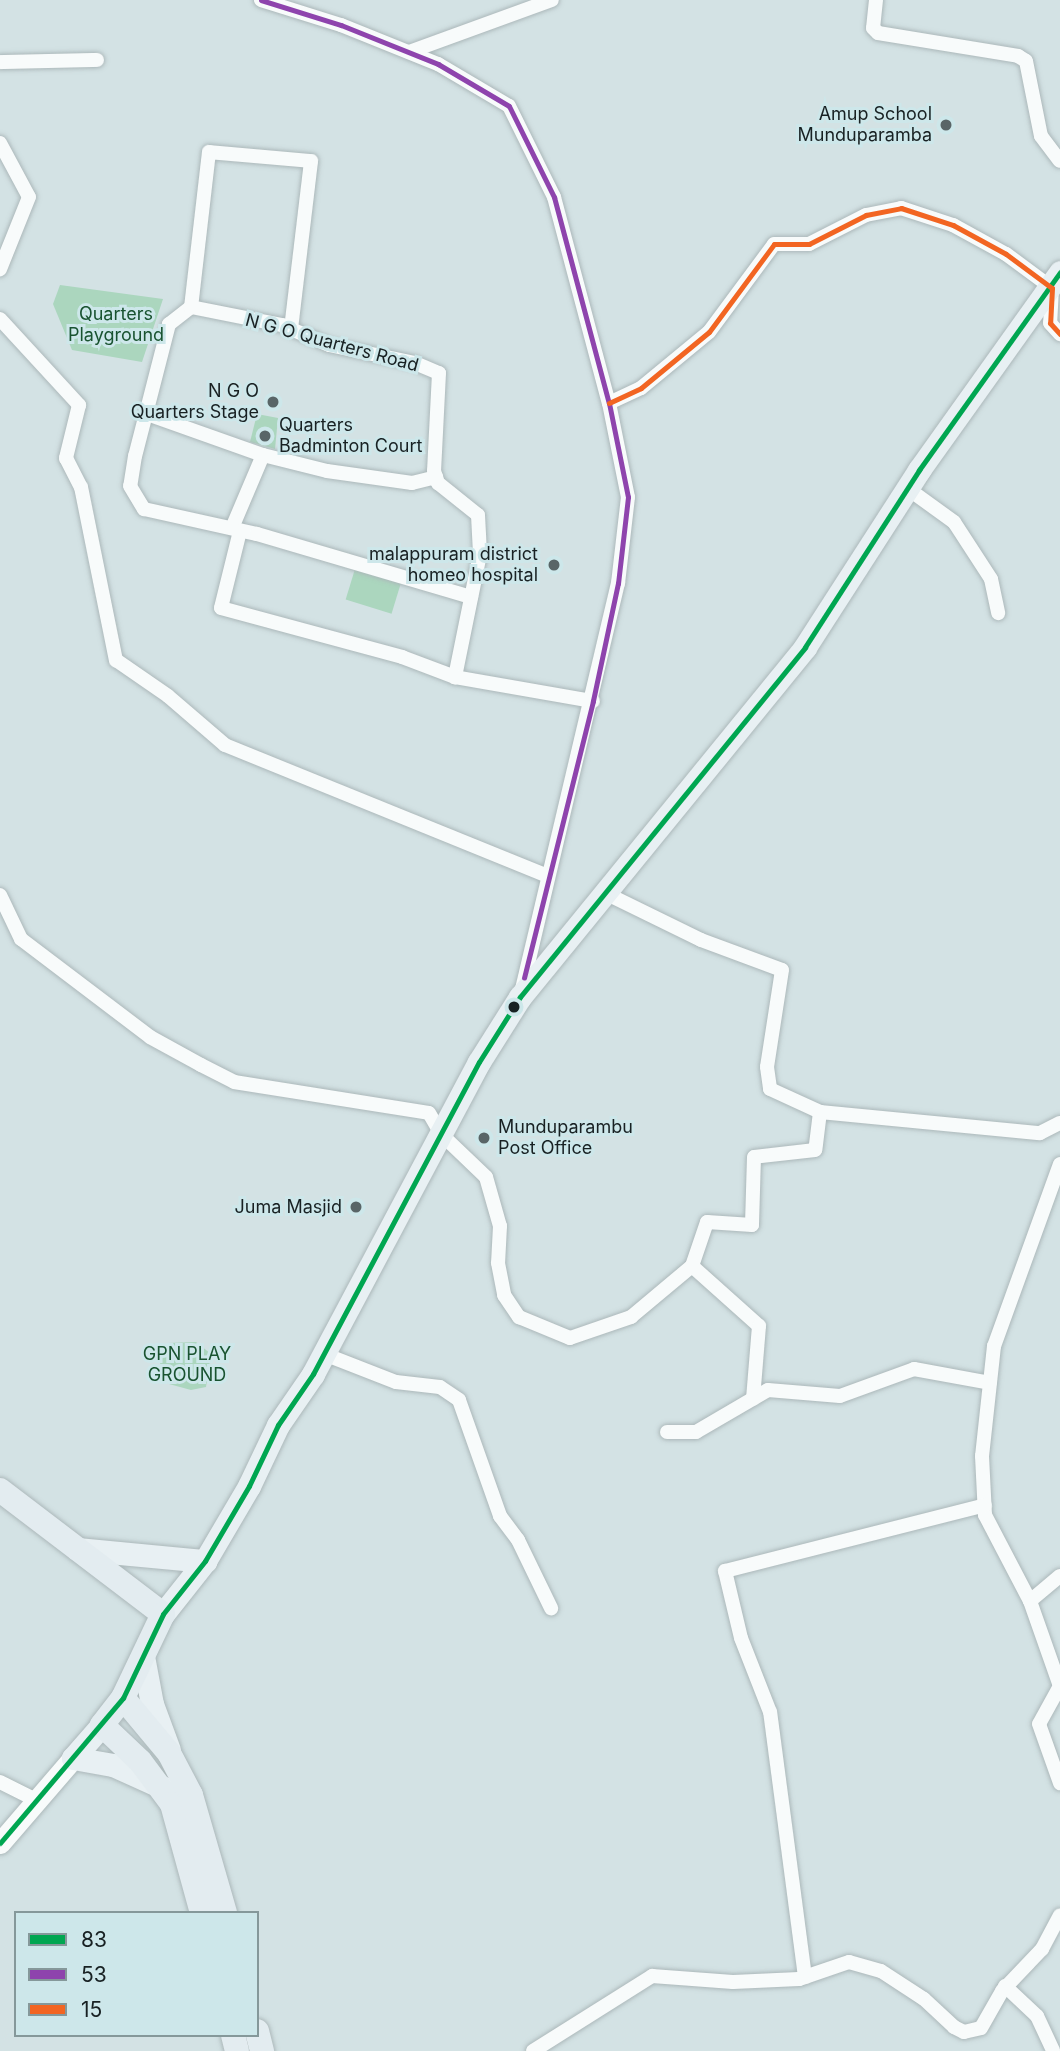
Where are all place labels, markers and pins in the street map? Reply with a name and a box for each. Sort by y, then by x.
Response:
place label: Amup School Munduparamba [798,104,932,146]
marker: Amup School Munduparamba [938,117,954,133]
place label: N G O Quarters Stage [131,381,259,424]
marker: N G O Quarters Stage [265,394,281,410]
place label: Quarters Badminton Court [279,415,422,458]
marker: Quarters Badminton Court [257,428,273,444]
place label: malappuram district homeo hospital [369,544,538,586]
marker: malappuram district homeo hospital [544,555,564,575]
unlabelled marker [507,1000,521,1014]
place label: Munduparambu Post Office [498,1117,633,1160]
marker: Munduparambu Post Office [476,1130,492,1146]
place label: Juma Masjid [235,1196,342,1218]
marker: Juma Masjid [348,1199,364,1215]

